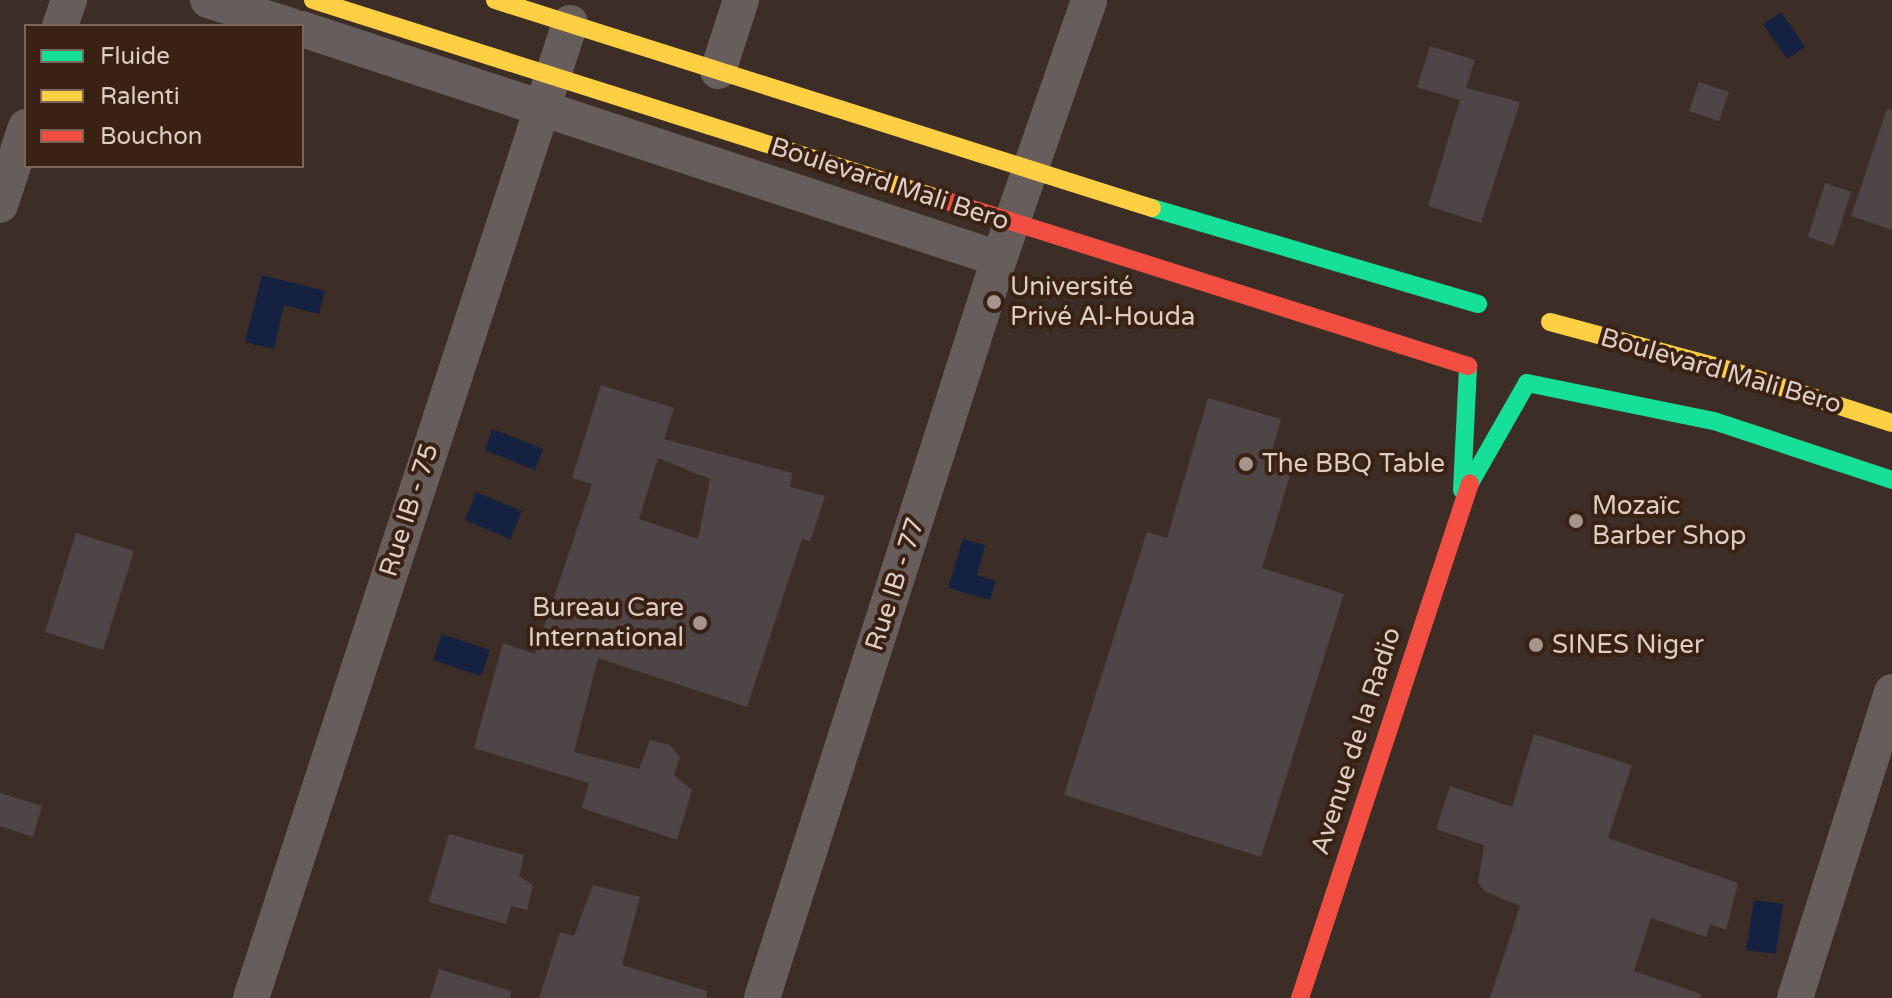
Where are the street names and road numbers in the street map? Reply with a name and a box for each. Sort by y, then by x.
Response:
street label: Boulevard Mali Bero [767,131,1013,237]
street label: Boulevard Mali Bero [1597,322,1845,420]
street label: Rue IB - 75 [373,440,445,580]
street label: Rue IB - 77 [859,514,931,654]
street label: Avenue de la Radio [1304,623,1408,859]

